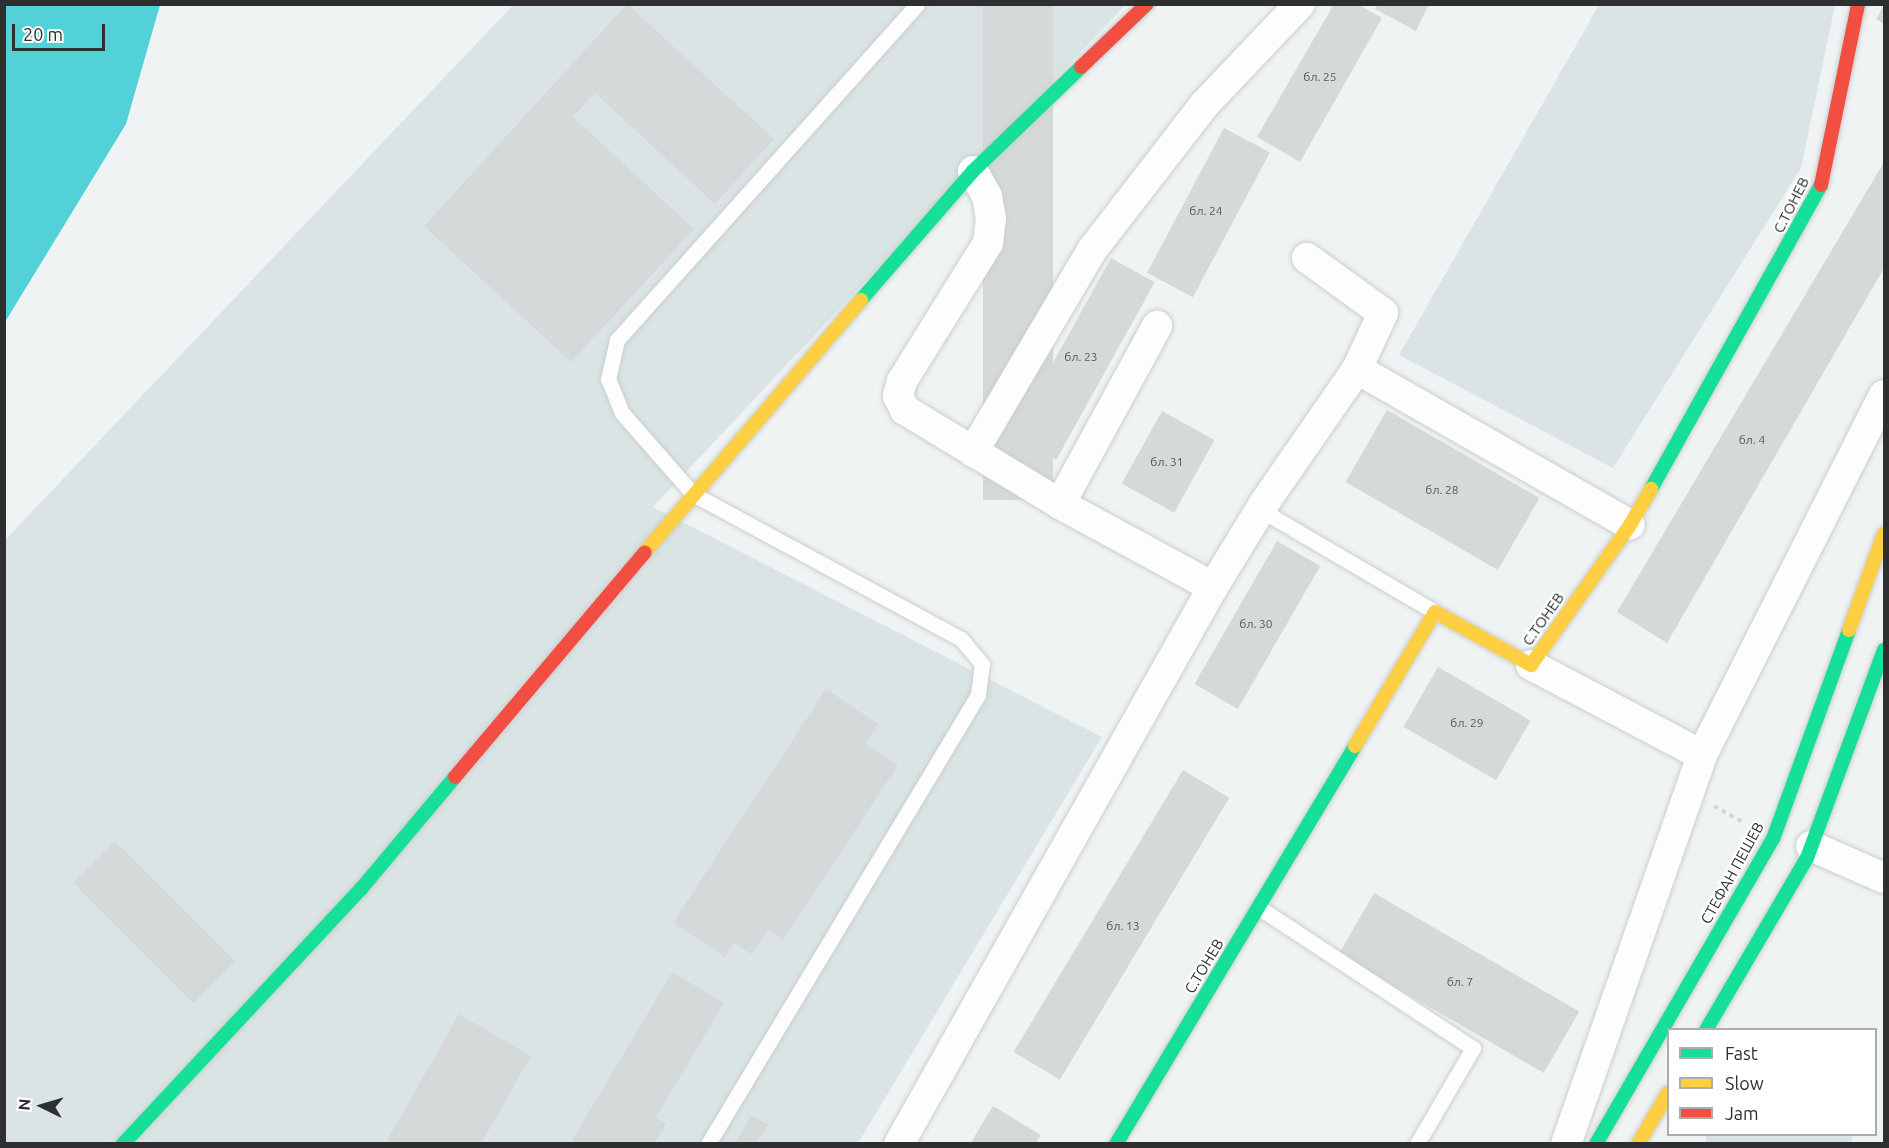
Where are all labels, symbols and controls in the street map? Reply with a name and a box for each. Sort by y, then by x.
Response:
scale bar [15,12,108,50]
text: 20 m [23,24,63,44]
house number: бл. 25 [1303,70,1337,84]
street label: С.ТОНЕВ [1769,174,1813,236]
house number: бл. 24 [1189,204,1223,218]
house number: бл. 23 [1064,350,1098,364]
house number: бл. 4 [1739,433,1765,447]
house number: бл. 31 [1150,455,1184,469]
house number: бл. 28 [1425,483,1459,497]
street label: С.ТОНЕВ [1518,589,1568,649]
house number: бл. 30 [1239,617,1273,631]
house number: бл. 29 [1450,716,1484,730]
street label: СТЕФАН ПЕШЕВ [1697,819,1767,927]
house number: бл. 13 [1106,919,1140,933]
street label: С.ТОНЕВ [1181,935,1227,997]
house number: бл. 7 [1447,975,1473,989]
legend [1667,1028,1877,1136]
text: Fast [1725,1043,1758,1063]
text: Slow [1725,1073,1764,1093]
north arrow [12,1076,72,1136]
text: N [15,1098,34,1111]
text: Jam [1725,1103,1759,1123]

